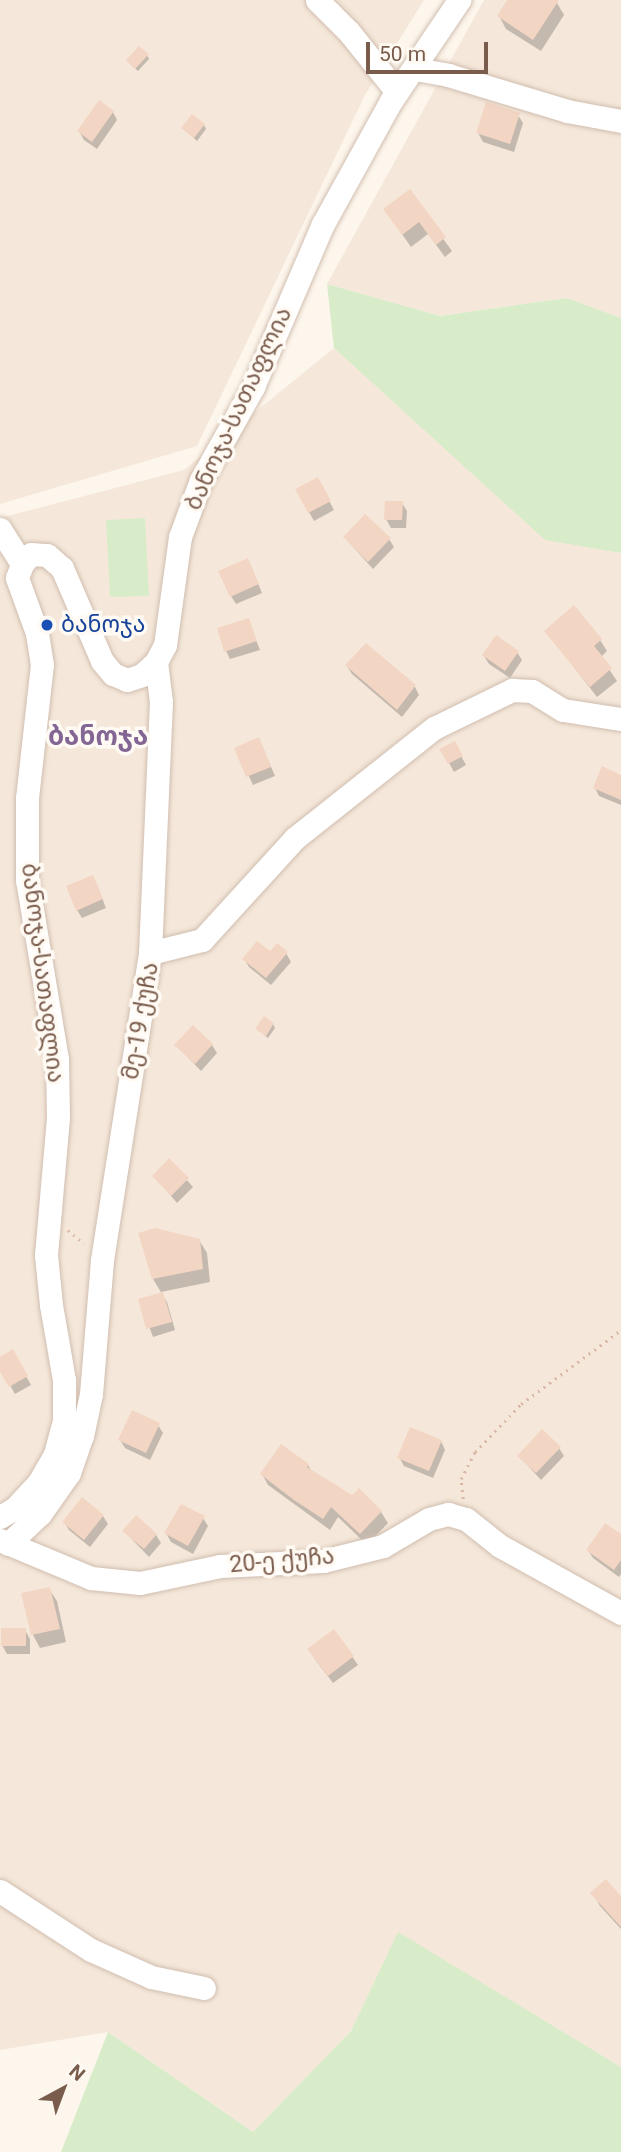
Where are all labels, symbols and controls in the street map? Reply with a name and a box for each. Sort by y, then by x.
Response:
scale bar [369,28,491,72]
text: 50 m [379,42,426,66]
street label: ბანოჯა-სათაფლია [180,303,298,515]
place label: ბანოჯა [61,611,145,639]
marker: ბანოჯა [39,617,55,633]
district label: ბანოჯა [48,721,148,753]
street label: ბანოჯა-სათაფლია [15,862,69,1084]
street label: მე-19 ქუჩა [117,960,165,1082]
street label: 20-ე ქუჩა [228,1543,336,1579]
north arrow [28,2054,98,2124]
text: N [65,2060,90,2086]

